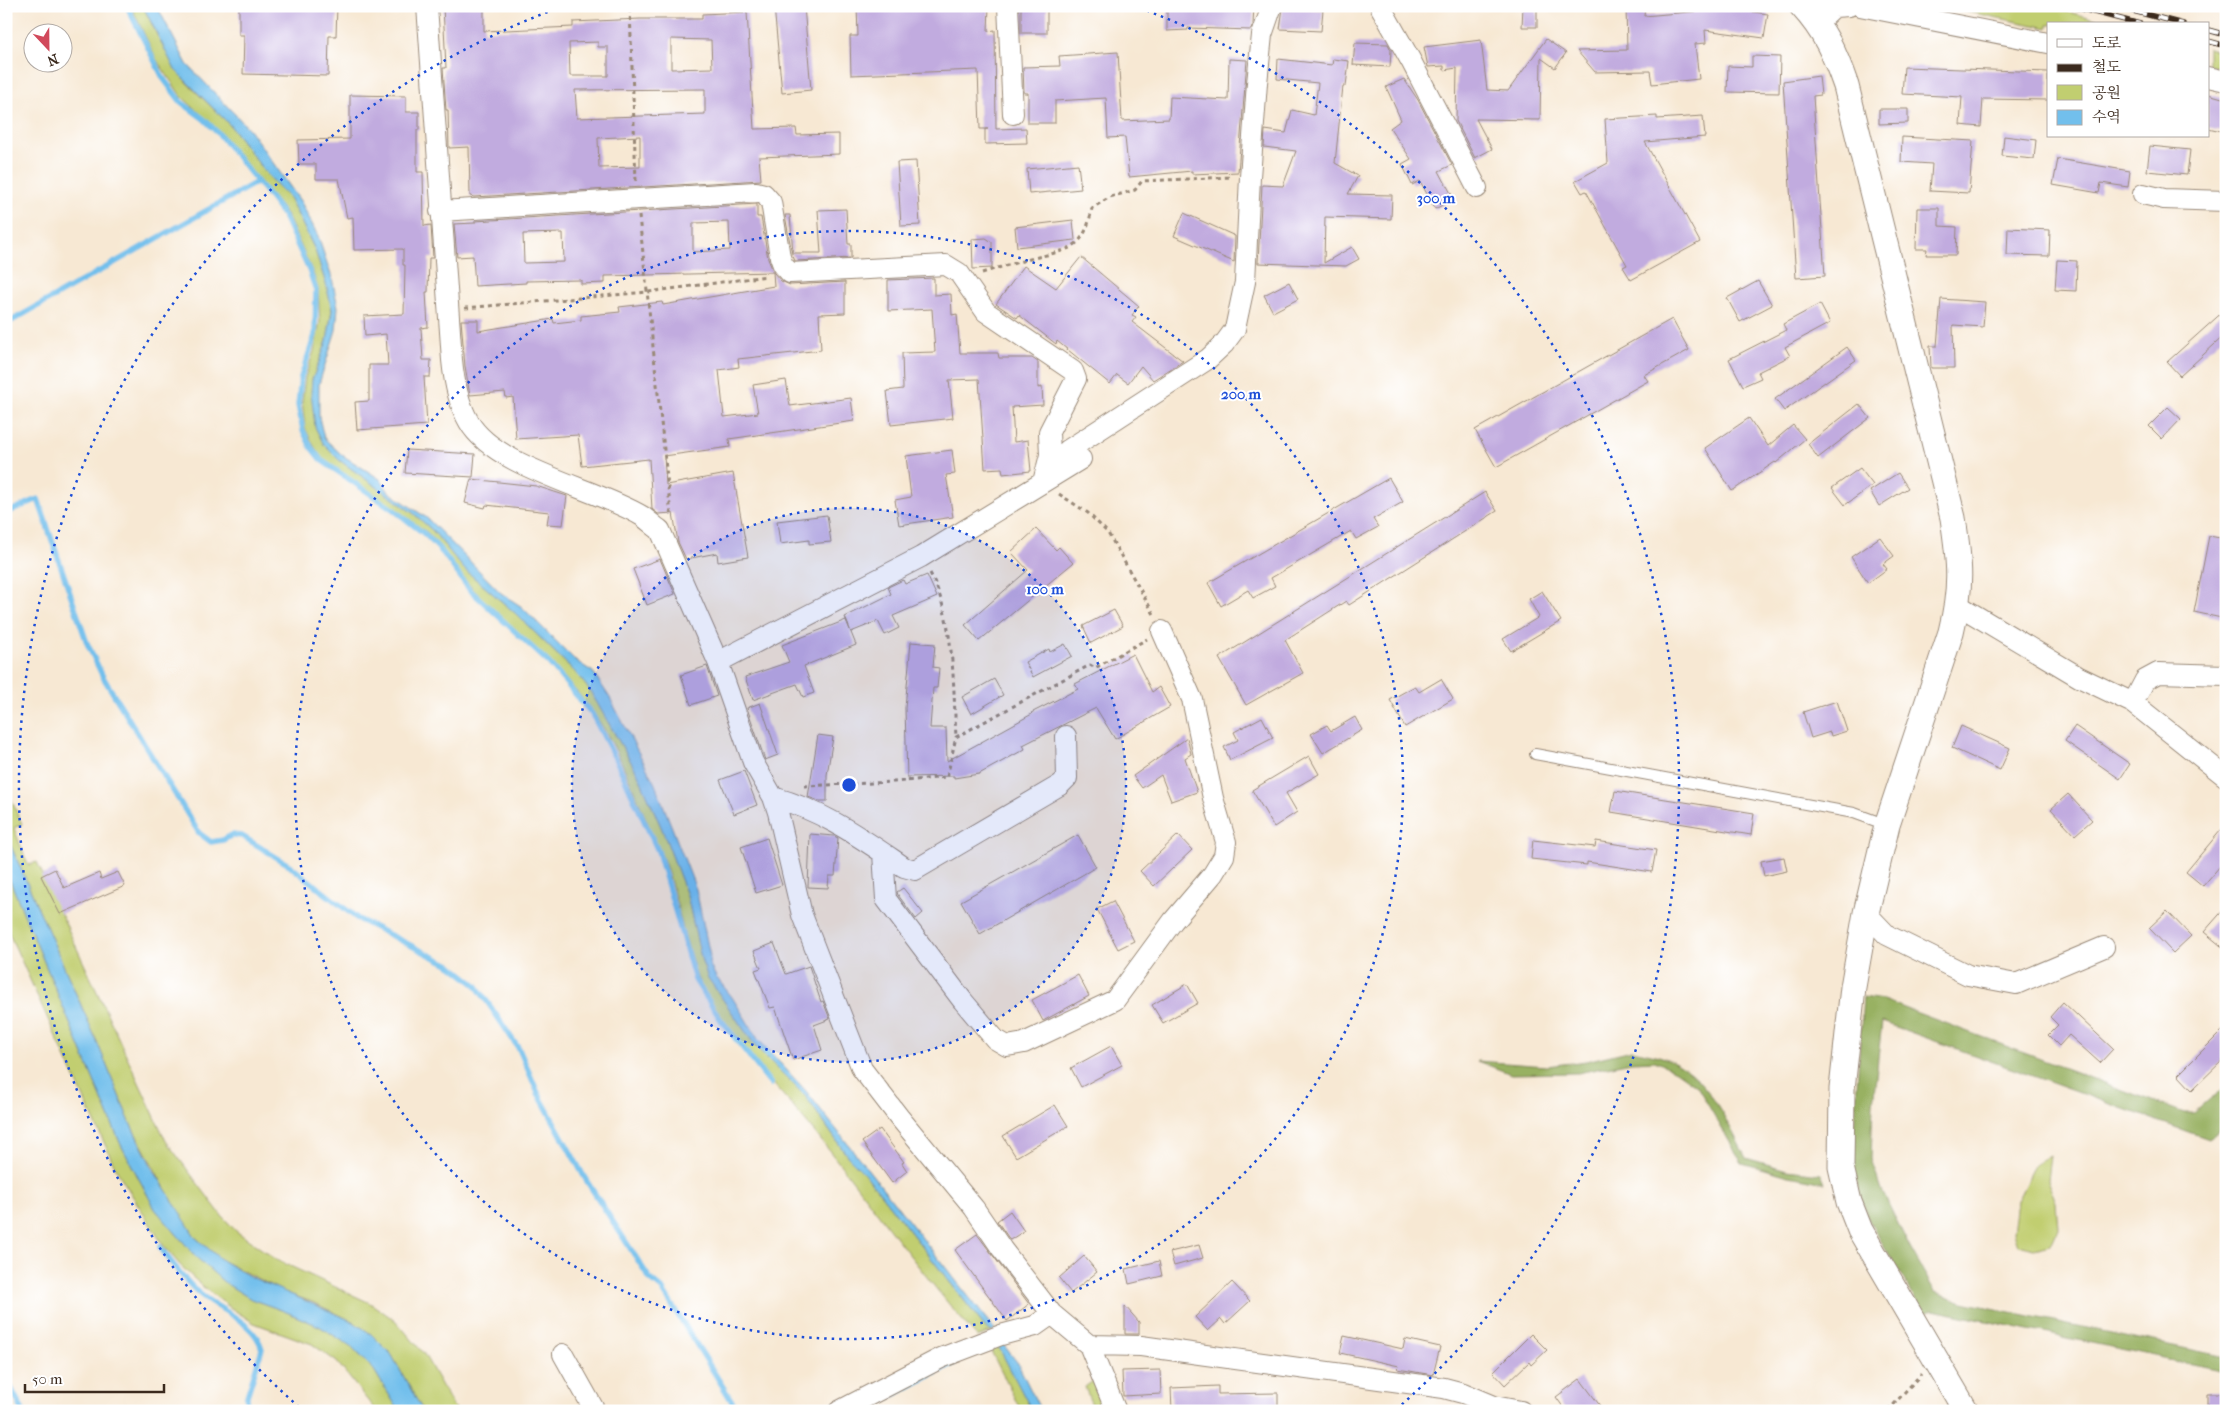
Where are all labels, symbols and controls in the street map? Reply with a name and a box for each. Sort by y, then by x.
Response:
north arrow [22,22,72,72]
legend [2047,22,2210,138]
text: 도로 [2092,34,2121,52]
text: N [44,50,61,70]
text: 철도 [2092,58,2121,76]
text: 공원 [2092,84,2121,102]
text: 수역 [2092,108,2121,126]
text: 300 m [1417,189,1456,207]
text: 200 m [1221,385,1261,403]
text: 100 m [1026,580,1064,598]
centre of rings [840,776,858,794]
scale bar [25,1362,164,1394]
text: 50 m [32,1370,63,1388]

